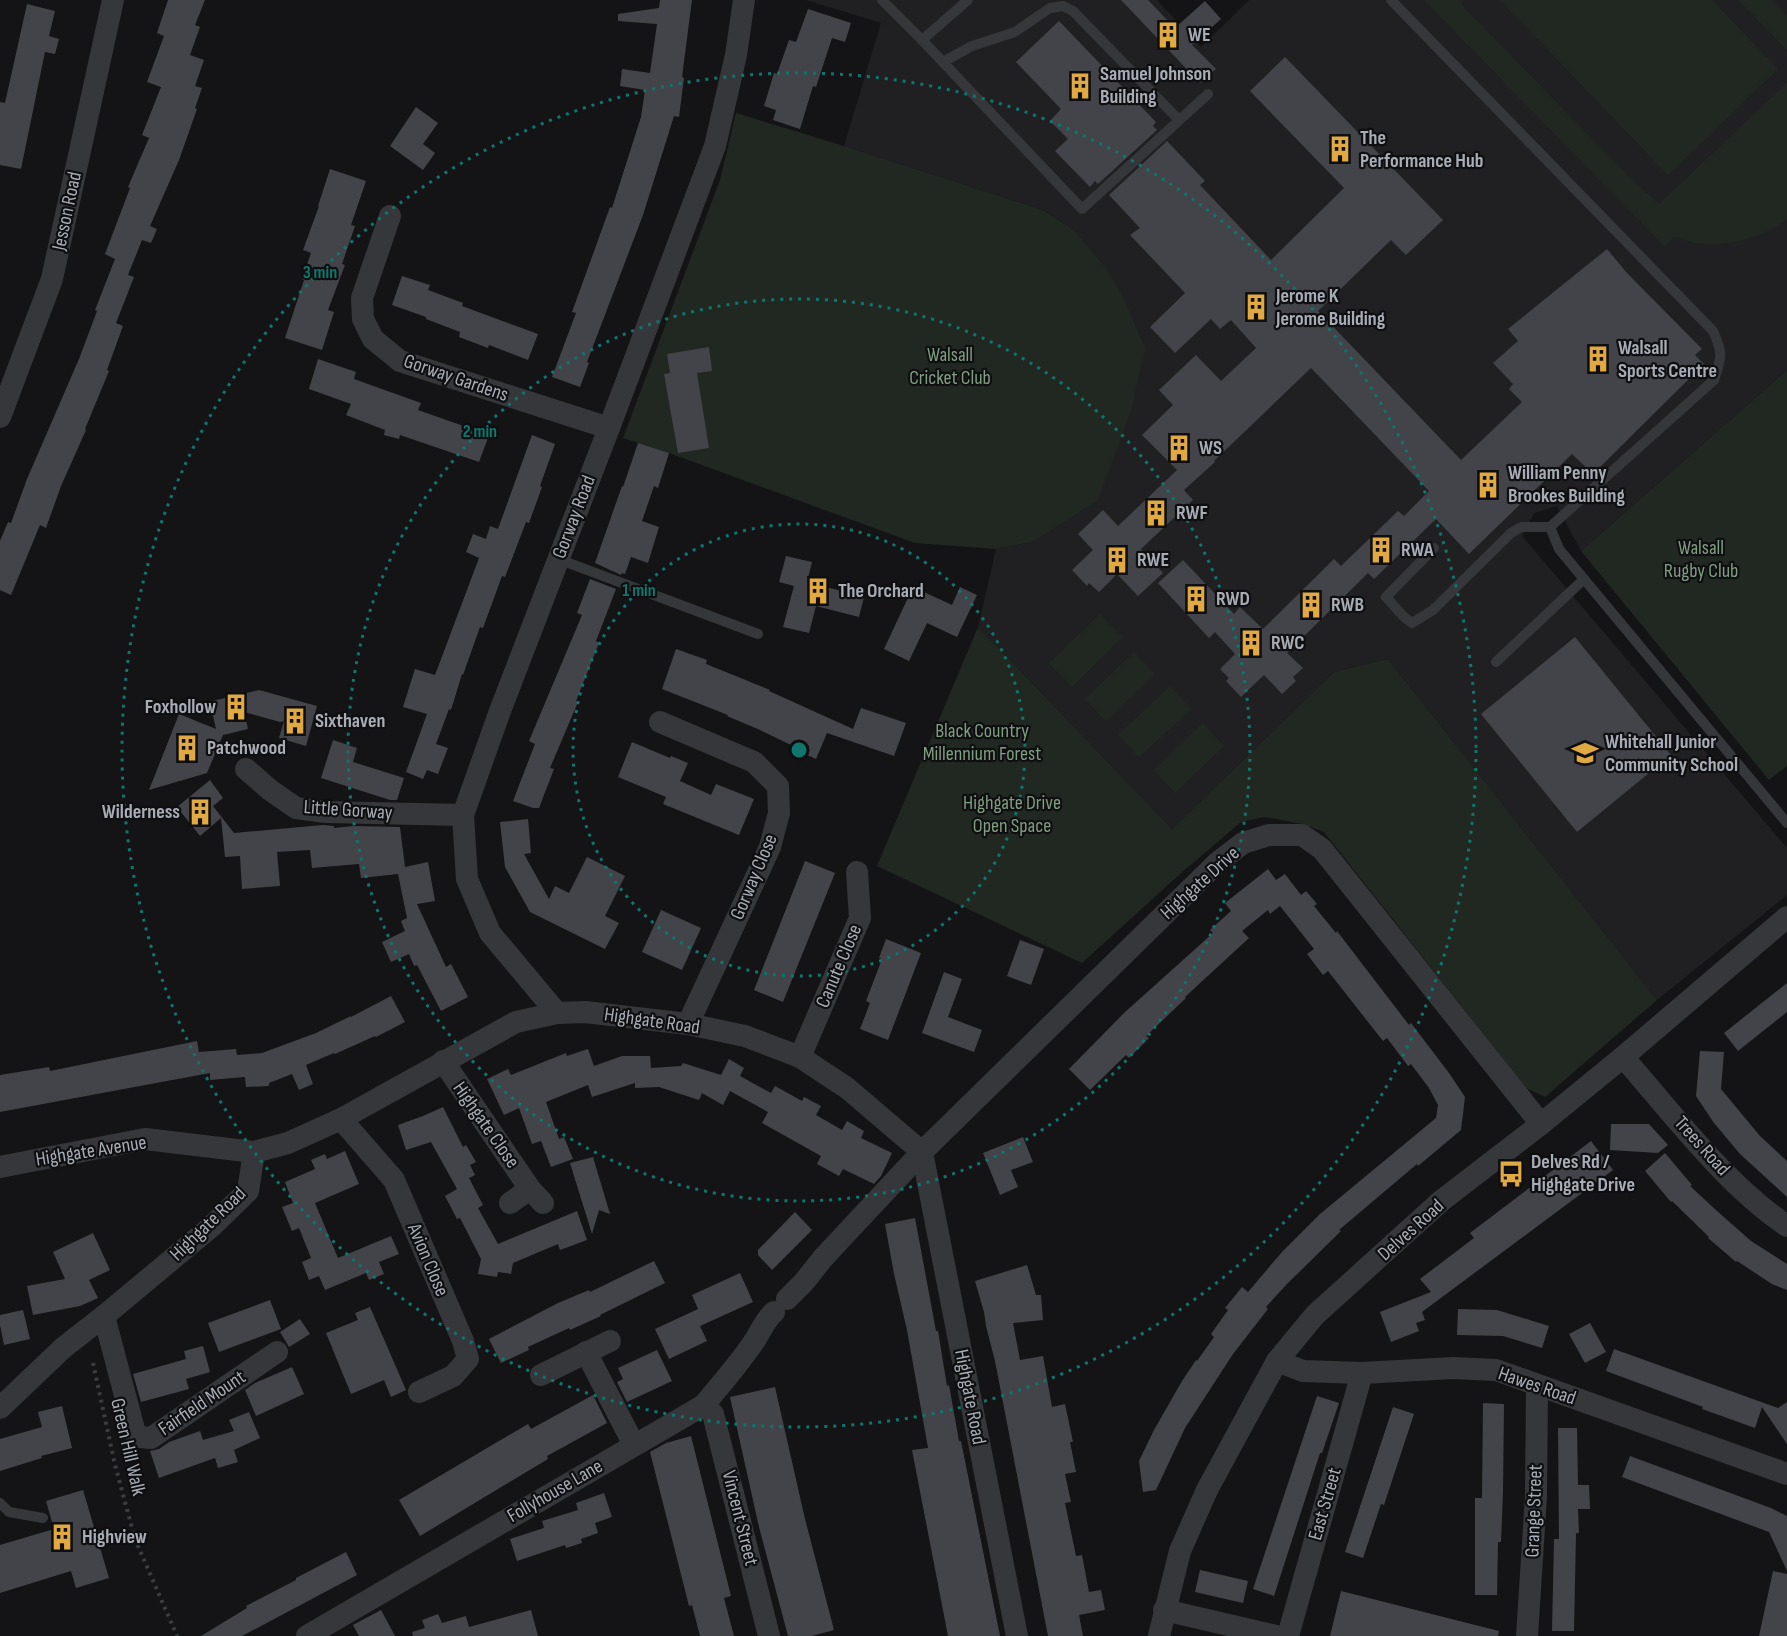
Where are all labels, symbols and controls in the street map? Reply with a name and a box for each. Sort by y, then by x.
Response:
building icon: WE [1153,20,1183,50]
place label: WE [1188,23,1211,47]
place label: Samuel Johnson Building [1100,62,1211,109]
building icon: Samuel Johnson Building [1065,71,1095,101]
place label: The Performance Hub [1360,126,1483,173]
building icon: The Performance Hub [1325,134,1355,164]
street label: Jesson Road [47,170,87,253]
text: 3 min [303,262,337,283]
place label: Jerome K Jerome Building [1275,284,1386,331]
building icon: Jerome K Jerome Building [1241,292,1271,322]
place label: Walsall Sports Centre [1618,336,1717,383]
park label: Walsall Cricket Club [909,343,991,390]
building icon: Walsall Sports Centre [1583,344,1613,374]
street label: Gorway Gardens [401,349,511,407]
text: 2 min [463,421,497,442]
building icon: WS [1164,433,1194,463]
place label: WS [1199,436,1222,460]
place label: William Penny Brookes Building [1508,461,1625,508]
building icon: William Penny Brookes Building [1473,470,1503,500]
street label: Gorway Road [547,472,601,562]
building icon: RWF [1141,498,1171,528]
place label: RWF [1176,501,1208,525]
building icon: RWA [1366,535,1396,565]
park label: Walsall Rugby Club [1664,536,1738,583]
place label: RWA [1401,538,1434,562]
building icon: RWE [1102,545,1132,575]
place label: RWE [1137,548,1169,572]
building icon: The Orchard [803,576,833,606]
place label: The Orchard [838,579,924,603]
text: 1 min [622,580,656,601]
building icon: RWD [1181,584,1211,614]
place label: RWD [1216,587,1250,611]
building icon: RWB [1296,590,1326,620]
place label: RWB [1331,593,1364,617]
building icon: RWC [1236,628,1266,658]
place label: RWC [1271,631,1305,655]
building icon: Foxhollow [221,692,251,722]
place label: Foxhollow [145,695,216,719]
building icon: Sixthaven [280,706,310,736]
place label: Sixthaven [315,709,386,733]
park label: Black Country Millennium Forest [923,719,1041,766]
place label: Whitehall Junior Community School [1605,730,1738,777]
building icon: Patchwood [172,733,202,763]
place label: Patchwood [207,736,286,760]
school or university icon: Whitehall Junior Community School [1570,738,1600,768]
centre of rings [789,740,809,760]
park label: Highgate Drive Open Space [963,791,1061,838]
street label: Little Gorway [303,795,393,825]
building icon: Wilderness [185,797,215,827]
place label: Wilderness [102,800,180,824]
street label: Gorway Close [725,831,783,923]
street label: Highgate Drive [1156,841,1244,925]
street label: Canute Close [811,921,867,1011]
street label: Highgate Road [603,1002,701,1040]
street label: Highgate Close [448,1077,524,1173]
street label: Trees Road [1669,1111,1735,1181]
street label: Highgate Avenue [34,1130,148,1172]
place label: Delves Rd / Highgate Drive [1531,1150,1635,1197]
bus stop icon: Delves Rd / Highgate Drive [1496,1159,1526,1189]
street label: Highgate Road [165,1182,251,1266]
street label: Delves Road [1373,1194,1449,1266]
street label: Avion Close [402,1219,454,1300]
street label: Highgate Road [949,1347,991,1447]
street label: Hawes Road [1495,1362,1579,1410]
street label: Fairfield Mount [154,1365,250,1441]
street label: Green Hill Walk [105,1396,151,1498]
street label: Follyhouse Lane [503,1454,607,1528]
street label: Grange Street [1520,1464,1548,1558]
street label: East Street [1303,1465,1347,1543]
street label: Vincent Street [717,1468,763,1568]
building icon: Highview [47,1522,77,1552]
place label: Highview [82,1525,147,1549]

